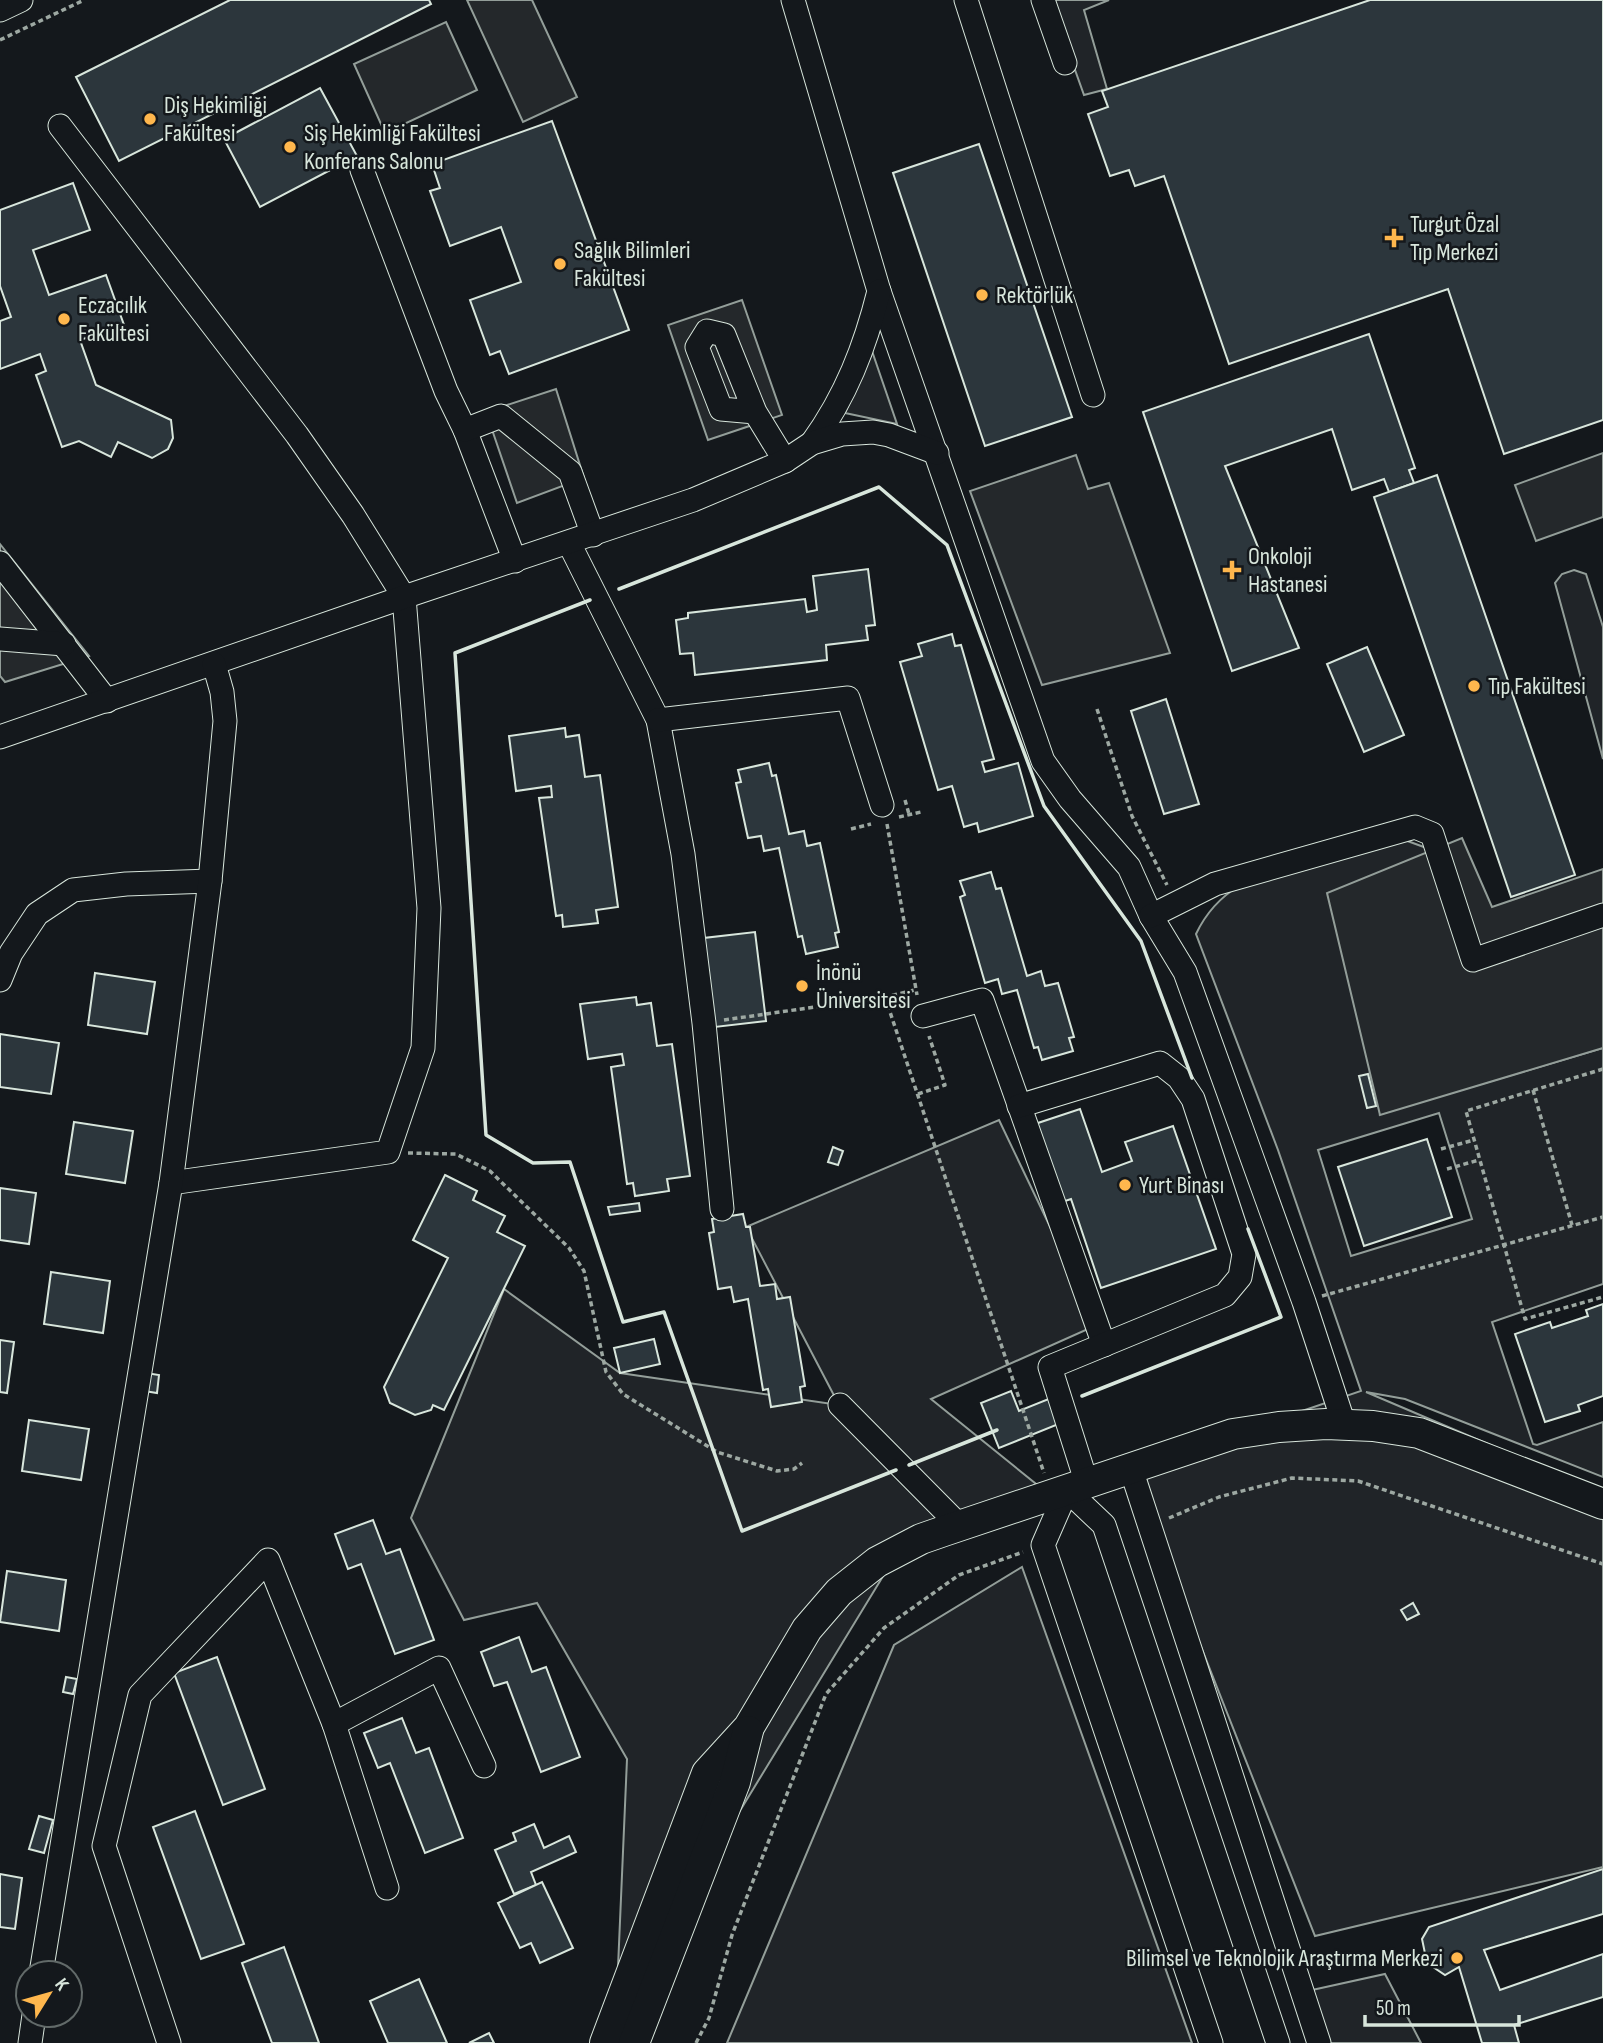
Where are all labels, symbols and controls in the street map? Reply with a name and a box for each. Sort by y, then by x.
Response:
place label: Diş Hekimliği Fakültesi [164,91,267,148]
marker: Diş Hekimliği Fakültesi [142,111,158,127]
place label: Siş Hekimliği Fakültesi Konferans Salonu [304,119,481,176]
marker: Siş Hekimliği Fakültesi Konferans Salonu [282,139,298,155]
place label: Turgut Özal Tıp Merkezi [1410,210,1499,267]
marker: Turgut Özal Tıp Merkezi [1384,228,1404,248]
place label: Sağlık Bilimleri Fakültesi [574,236,690,293]
marker: Sağlık Bilimleri Fakültesi [552,256,568,272]
place label: Rektörlük [996,281,1073,310]
marker: Rektörlük [974,287,990,303]
place label: Eczacılık Fakültesi [78,291,149,348]
marker: Eczacılık Fakültesi [56,311,72,327]
place label: Onkoloji Hastanesi [1248,542,1328,599]
marker: Onkoloji Hastanesi [1222,560,1242,580]
place label: Tıp Fakültesi [1488,672,1586,701]
marker: Tıp Fakültesi [1466,678,1482,694]
place label: İnönü Üniversitesi [816,958,911,1015]
marker: İnönü Üniversitesi [794,978,810,994]
place label: Yurt Binası [1139,1171,1224,1200]
marker: Yurt Binası [1117,1177,1133,1193]
place label: Bilimsel ve Teknolojik Araştırma Merkezi [1126,1944,1443,1973]
marker: Bilimsel ve Teknolojik Araştırma Merkezi [1449,1950,1465,1966]
north arrow [14,1959,84,2029]
text: K [49,1974,74,1996]
scale bar [1365,1983,1519,2027]
text: 50 m [1376,1996,1411,2021]

